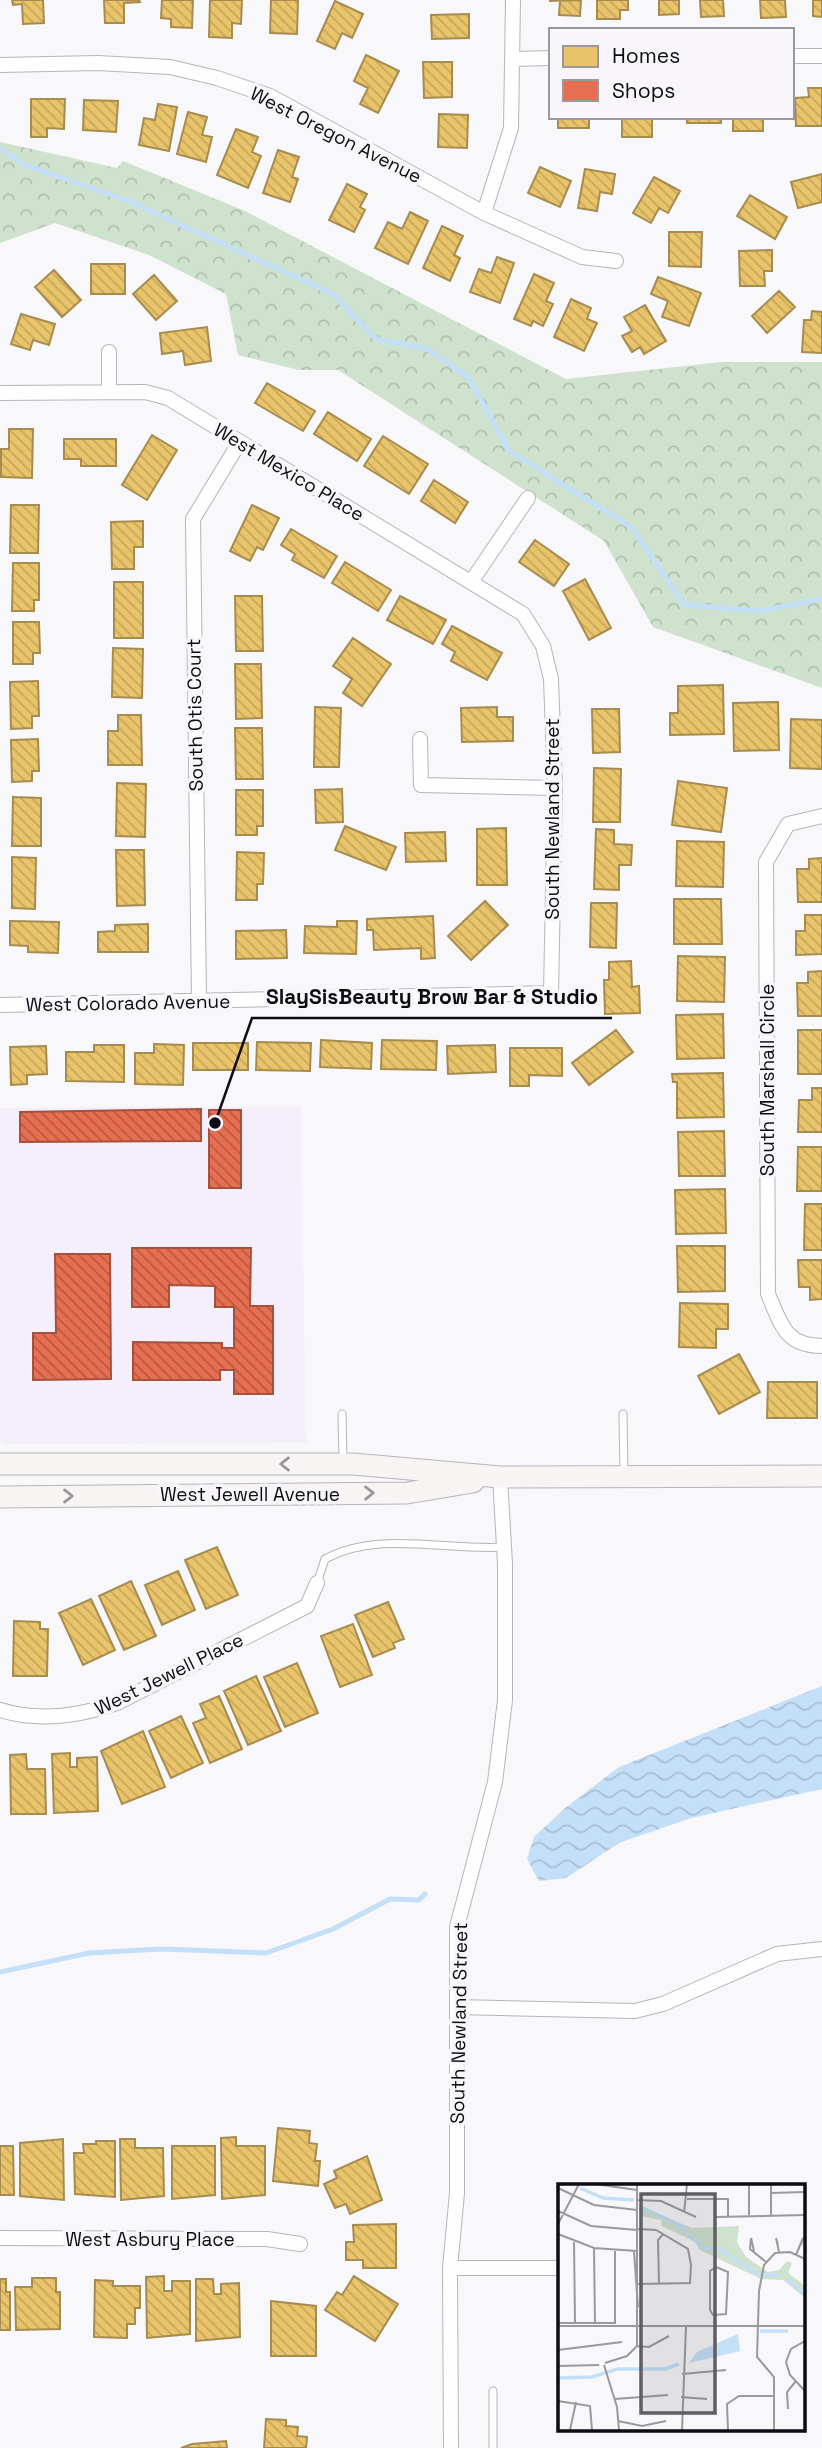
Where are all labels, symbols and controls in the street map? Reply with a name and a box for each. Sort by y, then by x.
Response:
legend [549,28,794,119]
text: Homes [612,42,680,69]
text: Shops [612,77,675,104]
street label: West Oregon Avenue [246,81,426,189]
street label: West Mexico Place [209,417,369,527]
street label: South Otis Court [181,638,209,792]
street label: South Newland Street [540,718,565,920]
callout: SlaySisBeauty Brow Bar & Studio [252,976,612,1018]
text: SlaySisBeauty Brow Bar & Studio [266,983,598,1010]
street label: South Marshall Circle [755,984,780,1176]
street label: West Colorado Avenue [26,989,230,1017]
one-way arrow [279,1456,290,1472]
street label: West Jewell Avenue [160,1482,340,1507]
one-way arrow [364,1485,375,1501]
one-way arrow [63,1488,74,1504]
street label: West Jewell Place [90,1627,248,1721]
street label: South Newland Street [445,1922,473,2124]
inset map [558,2184,804,2430]
street label: West Asbury Place [65,2227,235,2252]

